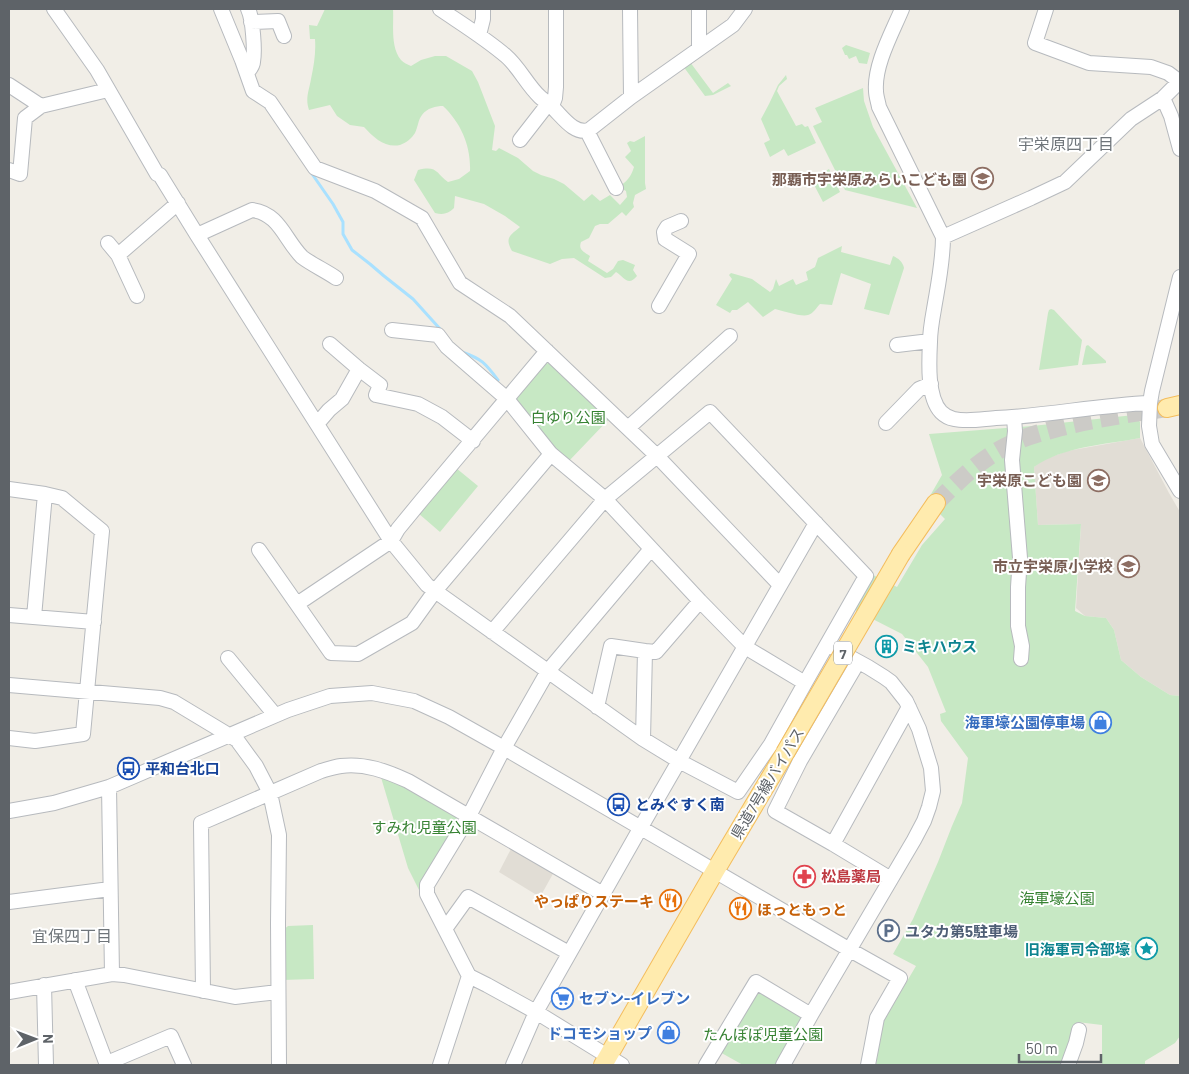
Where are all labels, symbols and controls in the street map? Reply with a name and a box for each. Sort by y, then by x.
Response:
district label: 宇栄原四丁目 [1018,134,1114,153]
school or university icon: 那覇市宇栄原みらいこども園 [971,167,995,191]
place label: 那覇市宇栄原みらいこども園 [772,170,967,188]
park label: 白ゆり公園 [530,408,606,426]
school or university icon: 宇栄原こども園 [1086,468,1110,492]
place label: 宇栄原こども園 [977,471,1082,489]
school or university icon: 市立宇栄原小学校 [1117,554,1141,578]
place label: 市立宇栄原小学校 [993,557,1113,575]
building icon: ミキハウス [874,634,898,658]
place label: ミキハウス [902,637,977,655]
road number: 7 [834,641,852,664]
shop icon: 海軍壕公園停車場 [1089,710,1113,734]
place label: 海軍壕公園停車場 [965,713,1085,731]
street label: 県道7号線バイパス [727,724,807,842]
bus stop icon: 平和台北口 [117,756,141,780]
place label: 平和台北口 [145,759,220,777]
bus stop icon: とみぐすく南 [607,792,631,816]
place label: とみぐすく南 [635,795,725,813]
park label: すみれ児童公園 [371,818,477,836]
pharmacy icon: 松島薬局 [793,864,817,888]
place label: 松島薬局 [821,867,881,885]
restaurant icon: やっぱりステーキ [658,889,682,913]
park label: 海軍壕公園 [1019,889,1095,907]
place label: やっぱりステーキ [534,892,654,910]
restaurant icon: ほっともっと [729,897,753,921]
place label: ほっともっと [757,900,847,918]
parking icon: ユタカ第5駐車場 [877,919,901,943]
place label: ユタカ第5駐車場 [905,922,1018,940]
district label: 宜保四丁目 [32,926,112,945]
place icon: 旧海軍司令部壕 [1134,937,1158,961]
place label: 旧海軍司令部壕 [1025,940,1130,958]
supermarket icon: セブン-イレブン [551,986,575,1010]
place label: セブン-イレブン [579,989,690,1007]
north arrow [10,1014,60,1064]
shop icon: ドコモショップ [656,1021,680,1045]
place label: ドコモショップ [547,1024,652,1042]
park label: たんぽぽ児童公園 [703,1025,823,1043]
scale bar [1019,1032,1102,1064]
text: N [40,1034,57,1044]
text: 50 m [1026,1039,1058,1057]

